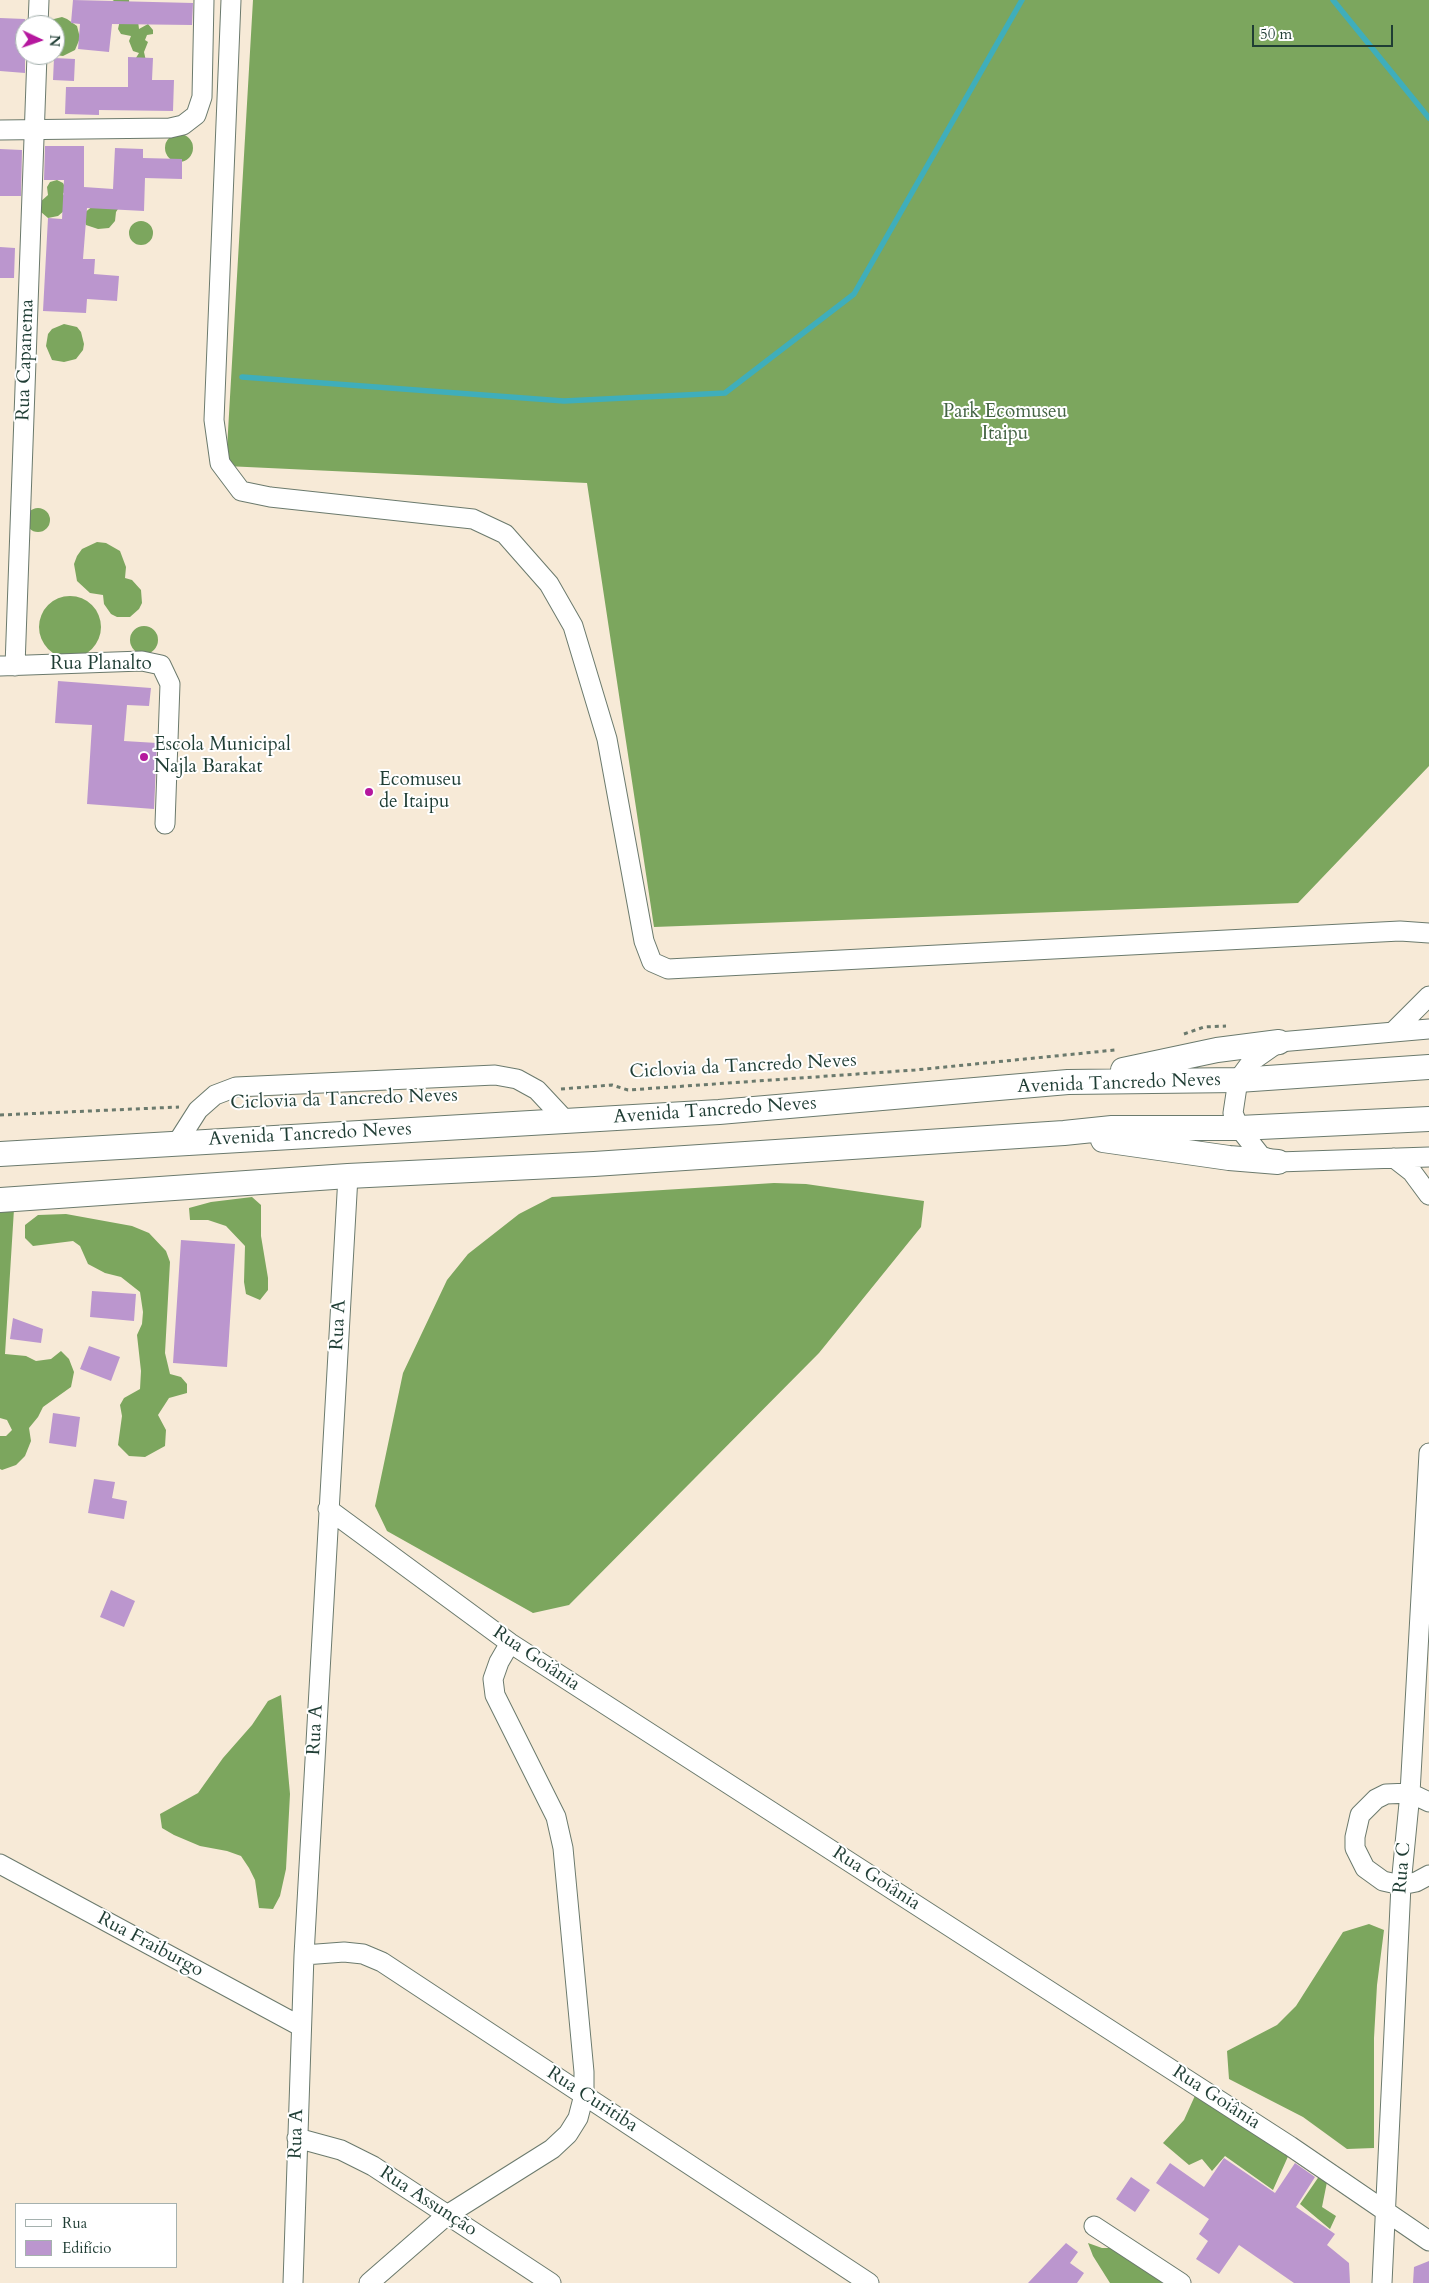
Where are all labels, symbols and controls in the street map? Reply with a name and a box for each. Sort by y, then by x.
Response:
north arrow [15,15,65,65]
scale bar [1254,15,1395,47]
text: 50 m [1260,24,1292,44]
text: N [45,34,64,47]
street label: Rua Capanema [12,299,40,421]
park label: Park Ecomuseu Itaipu [943,402,1067,446]
street label: Rua Planalto [50,654,152,676]
place label: Escola Municipal Najla Barakat [154,735,291,779]
marker: Escola Municipal Najla Barakat [138,751,150,763]
place label: Ecomuseu de Itaipu [379,770,462,814]
marker: Ecomuseu de Itaipu [363,786,375,798]
street label: Ciclovia da Tancredo Neves [629,1050,857,1084]
street label: Avenida Tancredo Neves [1017,1069,1221,1099]
street label: Ciclovia da Tancredo Neves [230,1085,458,1115]
street label: Avenida Tancredo Neves [613,1093,817,1129]
street label: Avenida Tancredo Neves [208,1118,412,1152]
street label: Rua A [326,1299,352,1351]
street label: Rua Goiânia [488,1622,584,1696]
street label: Rua A [303,1704,329,1756]
street label: Rua C [1389,1841,1417,1895]
street label: Rua Goiânia [828,1842,924,1916]
street label: Rua Fraiburgo [93,1908,207,1982]
street label: Rua Goiânia [1168,2061,1264,2135]
street label: Rua Curitiba [542,2062,642,2138]
street label: Rua A [285,2108,309,2160]
street label: Rua Assunção [375,2162,481,2242]
legend [15,2203,178,2268]
text: Rua [62,2213,87,2233]
text: Edifício [62,2238,111,2258]

